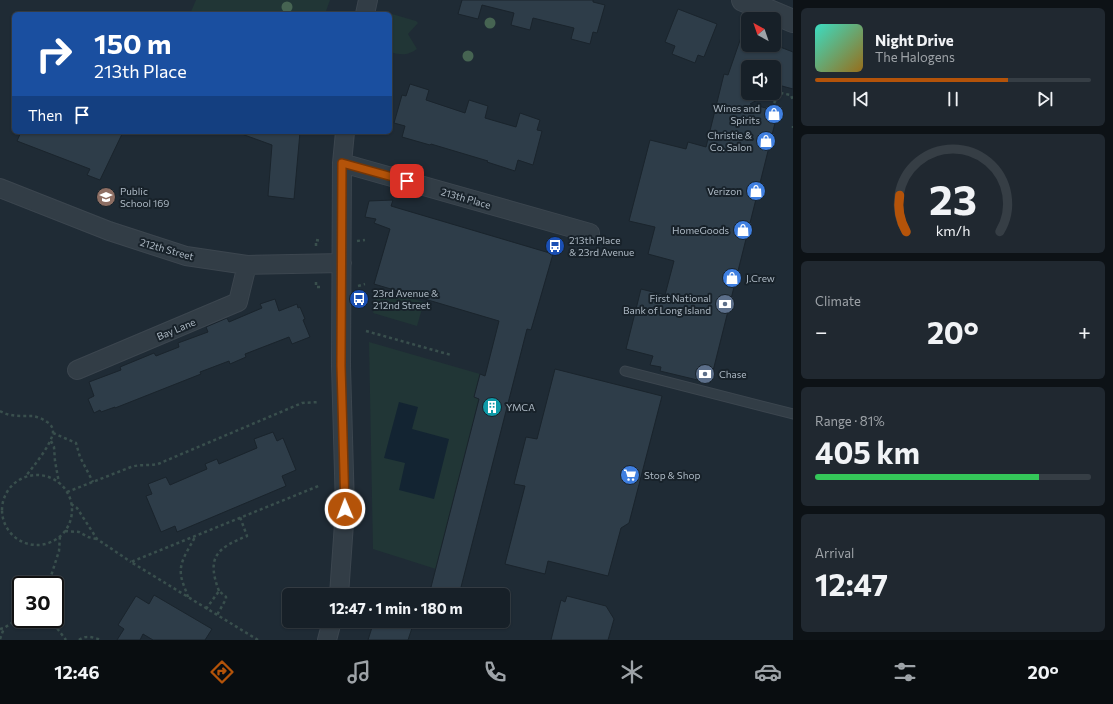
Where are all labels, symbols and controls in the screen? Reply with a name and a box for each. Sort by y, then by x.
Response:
north arrow [741,12,781,52]
map controls [741,12,781,100]
text: 150 m [94,26,171,60]
icon: right [28,28,80,80]
text: Night Drive [875,31,954,49]
text: The Halogens [875,49,955,65]
text: 213th Place [94,60,187,82]
button: sound [741,60,781,100]
icon: previous [850,88,872,110]
icon: pause [942,88,964,110]
icon: next [1034,88,1056,110]
place label: Wines and Spirits [713,102,760,126]
shop icon: Wines and Spirits [763,103,785,125]
icon: arrive [71,104,93,126]
text: Then [28,106,63,124]
place label: Christie & Co. Salon [707,129,753,153]
shop icon: Christie & Co. Salon [755,130,777,152]
pin [390,164,424,198]
icon: arrive [396,170,418,192]
text: 23 [929,172,977,223]
shop icon: Verizon [745,180,767,202]
place label: Public School 169 [120,185,169,209]
street label: 213th Place [440,185,492,211]
place label: Verizon [707,185,742,197]
school or university icon: Public School 169 [95,186,117,208]
shop icon: HomeGoods [732,219,754,241]
text: km/h [936,220,970,238]
place label: HomeGoods [672,224,729,236]
place label: 213th Place & 23rd Avenue [569,234,634,258]
bus stop icon: 213th Place & 23rd Avenue [544,235,566,257]
street label: 212th Street [139,236,195,262]
shop icon: J.Crew [721,267,743,289]
place label: J.Crew [746,272,775,284]
place label: 23rd Avenue & 212nd Street [373,287,439,311]
bus stop icon: 23rd Avenue & 212nd Street [348,288,370,310]
place label: First National Bank of Long Island [623,292,711,316]
bank icon: First National Bank of Long Island [714,293,736,315]
text: Climate [815,293,861,309]
text: 20° [927,313,979,350]
street label: Bay Lane [155,316,197,342]
text: − [815,318,828,345]
text: + [1078,318,1091,345]
bank icon: Chase [694,363,716,385]
place label: Chase [719,368,747,380]
building icon: YMCA [481,396,503,418]
place label: YMCA [506,401,535,413]
text: Range · 81% [815,413,885,429]
text: 405 km [815,433,920,470]
supermarket icon: Stop & Shop [619,464,641,486]
place label: Stop & Shop [644,469,700,481]
position arrow [324,488,366,530]
text: Arrival [815,545,854,561]
text: 12:47 [815,565,888,602]
speed limit sign: 30 [12,576,64,628]
text: 12:47 · 1 min · 180 m [329,599,463,617]
icon: directions [208,658,236,686]
icon: music [345,658,373,686]
icon: phone [481,658,509,686]
icon: climate [618,658,646,686]
icon: car [754,658,782,686]
icon: filters [891,658,919,686]
text: 12:46 [54,661,100,683]
text: 20° [1028,661,1059,683]

